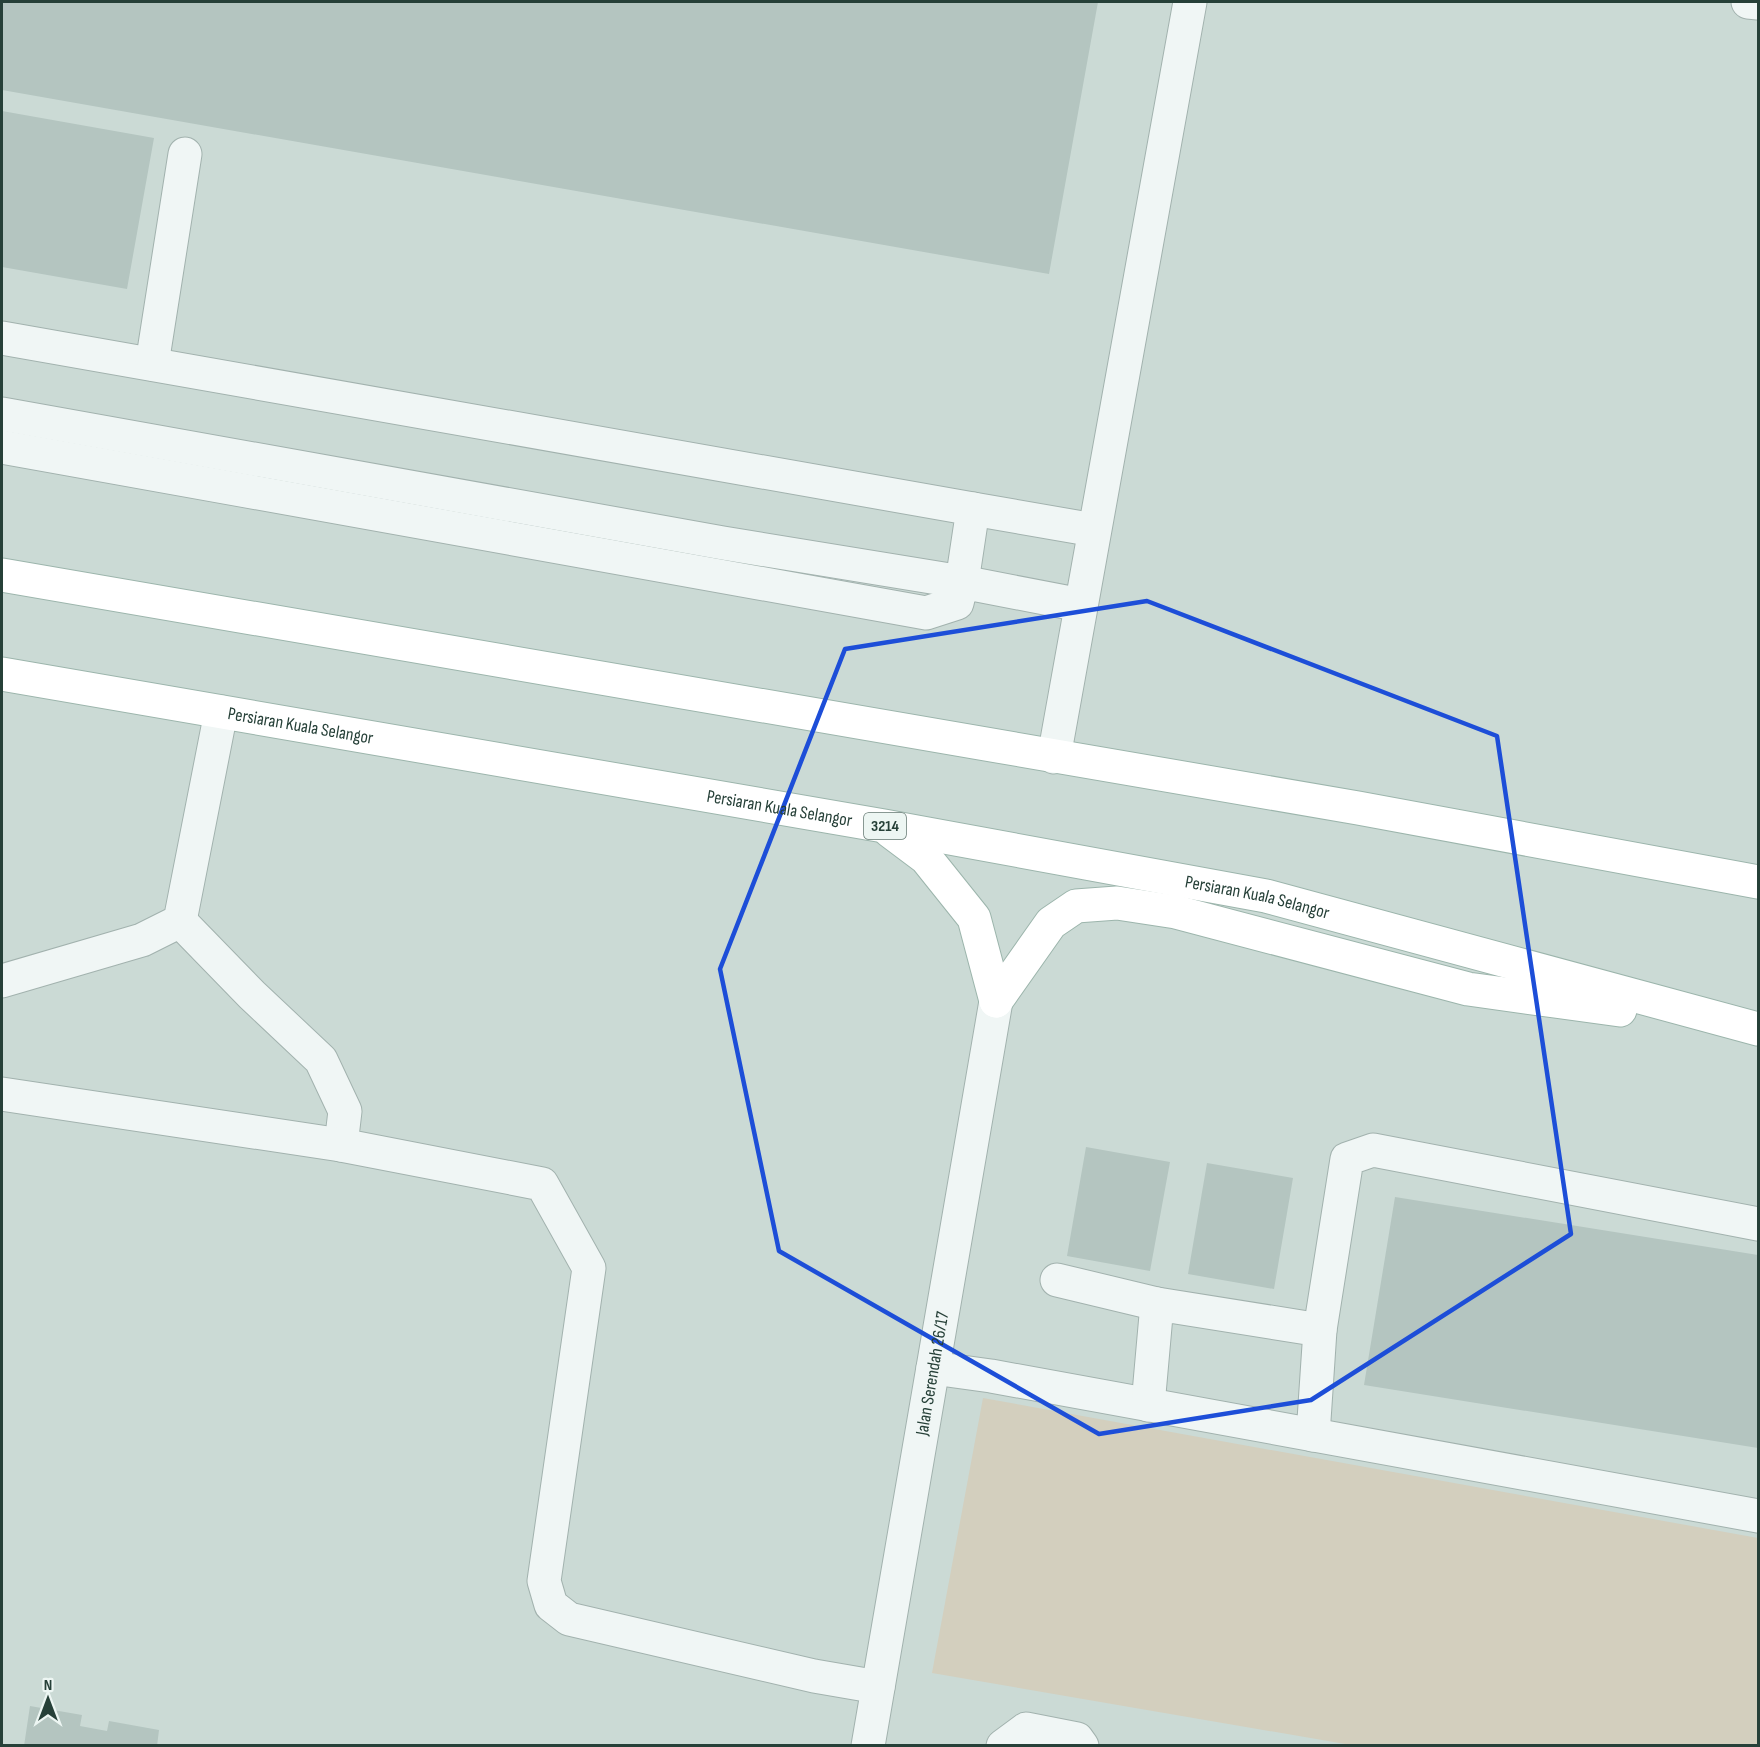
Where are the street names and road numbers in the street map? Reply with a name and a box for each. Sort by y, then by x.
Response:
street label: Persiaran Kuala Selangor [226,703,375,748]
street label: Persiaran Kuala Selangor [705,785,854,831]
road number: 3214 [864,813,906,839]
street label: Persiaran Kuala Selangor [1183,871,1332,923]
street label: Jalan Serendah 26/17 [911,1309,953,1438]

